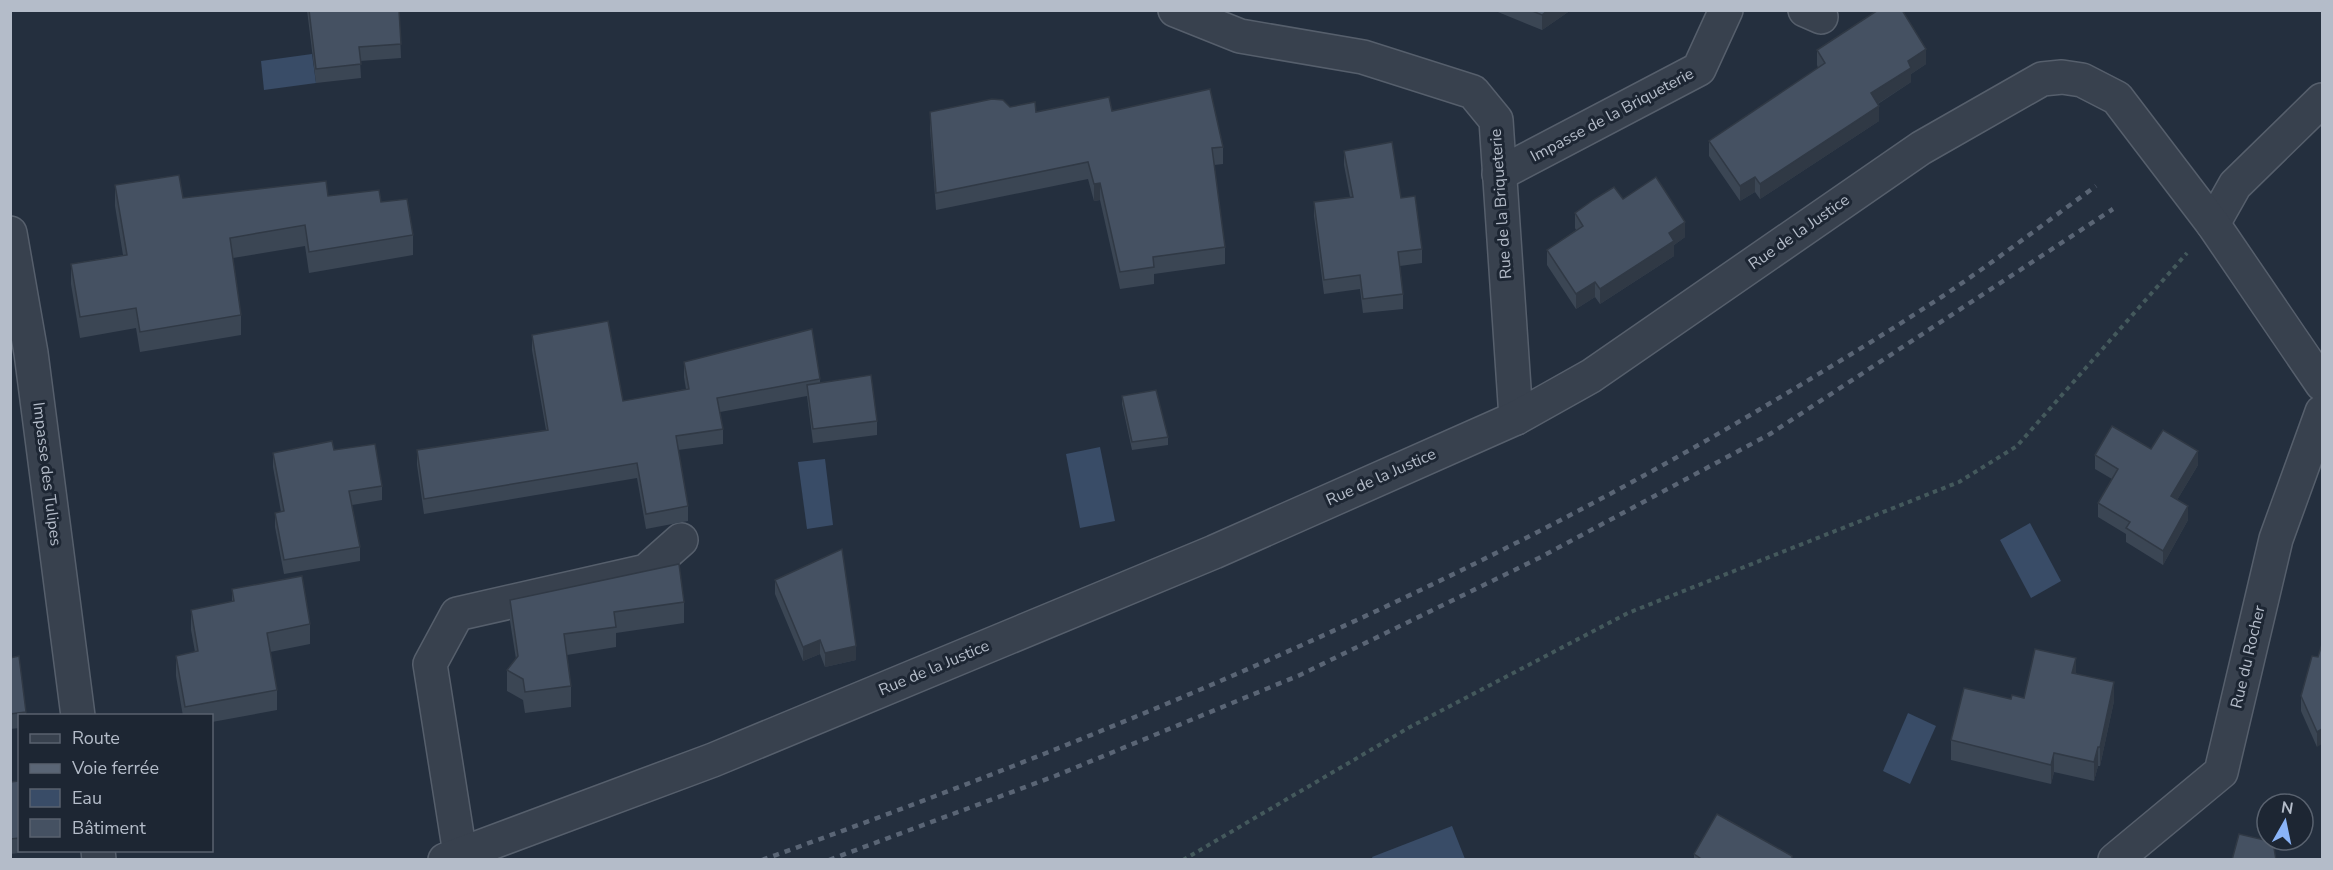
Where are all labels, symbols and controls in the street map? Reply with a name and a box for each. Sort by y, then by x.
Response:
street label: Impasse de la Briqueterie [1527,63,1697,167]
street label: Rue de la Briqueterie [1485,128,1517,280]
street label: Rue de la Justice [1744,189,1854,275]
street label: Impasse des Tulipes [27,401,67,547]
street label: Rue de la Justice [1322,443,1440,511]
street label: Rue du Rocher [2225,603,2271,711]
street label: Rue de la Justice [875,635,993,701]
legend [18,714,213,852]
text: Route [72,726,120,750]
text: Voie ferrée [71,756,159,780]
text: Eau [72,786,102,810]
north arrow [2255,792,2315,852]
text: N [2280,796,2295,820]
text: Bâtiment [72,816,146,840]

